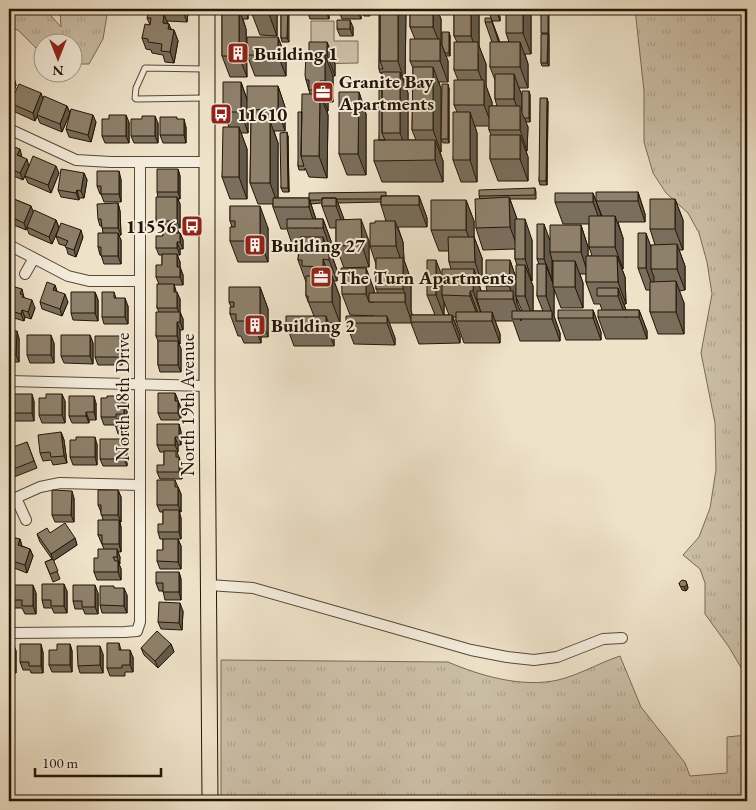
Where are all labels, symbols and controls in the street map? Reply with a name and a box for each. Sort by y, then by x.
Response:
north arrow [32,32,82,82]
building icon: Building 1 [226,41,250,65]
place label: Building 1 [254,41,338,66]
text: N [52,62,64,80]
place label: Granite Bay Apartments [338,69,434,116]
office icon: Granite Bay Apartments [311,80,335,104]
bus stop icon: 11610 [209,102,233,126]
place label: 11610 [237,102,287,127]
place label: 11556 [126,214,176,239]
bus stop icon: 11556 [180,214,204,238]
building icon: Building 27 [243,233,267,257]
place label: Building 27 [271,233,366,258]
office icon: The Turn Apartments [309,265,333,289]
place label: The Turn Apartments [337,265,514,290]
building icon: Building 2 [243,313,267,337]
place label: Building 2 [271,313,355,338]
street label: North 18th Drive [110,333,135,461]
street label: North 19th Avenue [175,334,200,476]
scale bar [35,745,161,777]
text: 100 m [42,753,79,772]

